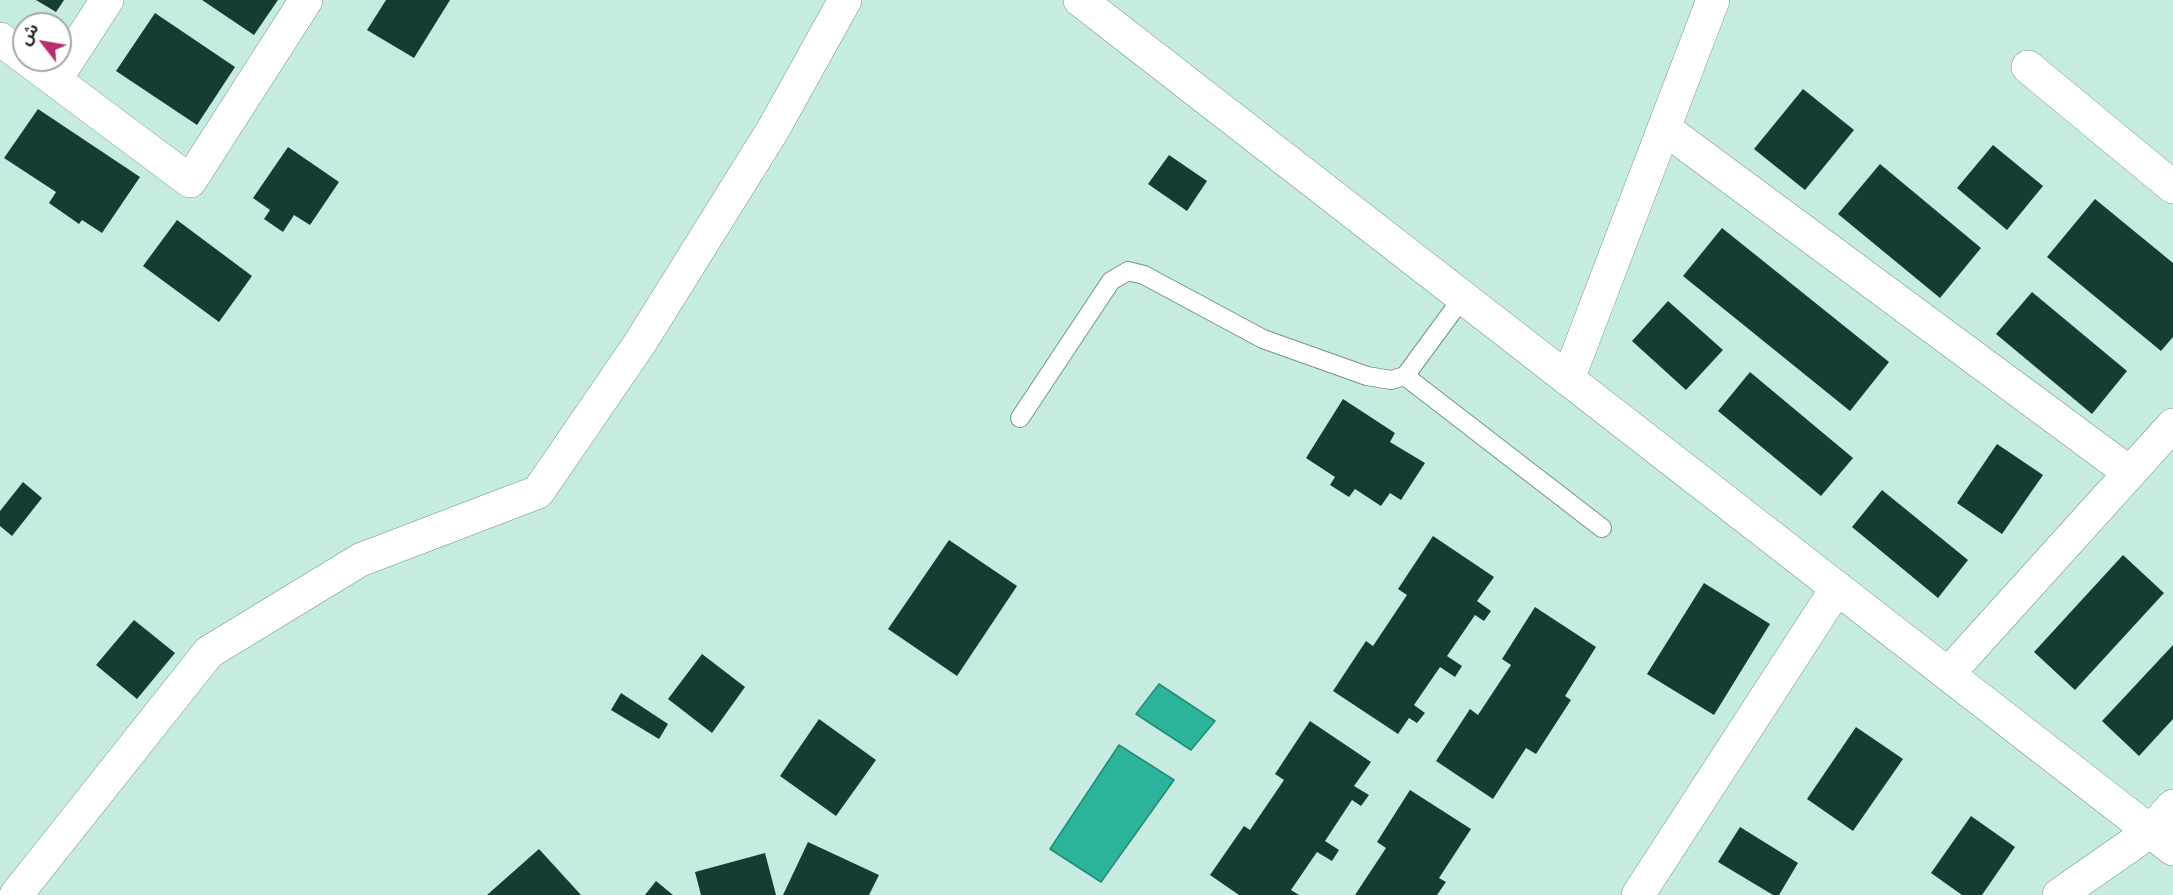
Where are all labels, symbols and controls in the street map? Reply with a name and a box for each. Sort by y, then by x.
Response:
north arrow [12,12,72,72]
text: ش [14,19,42,48]

